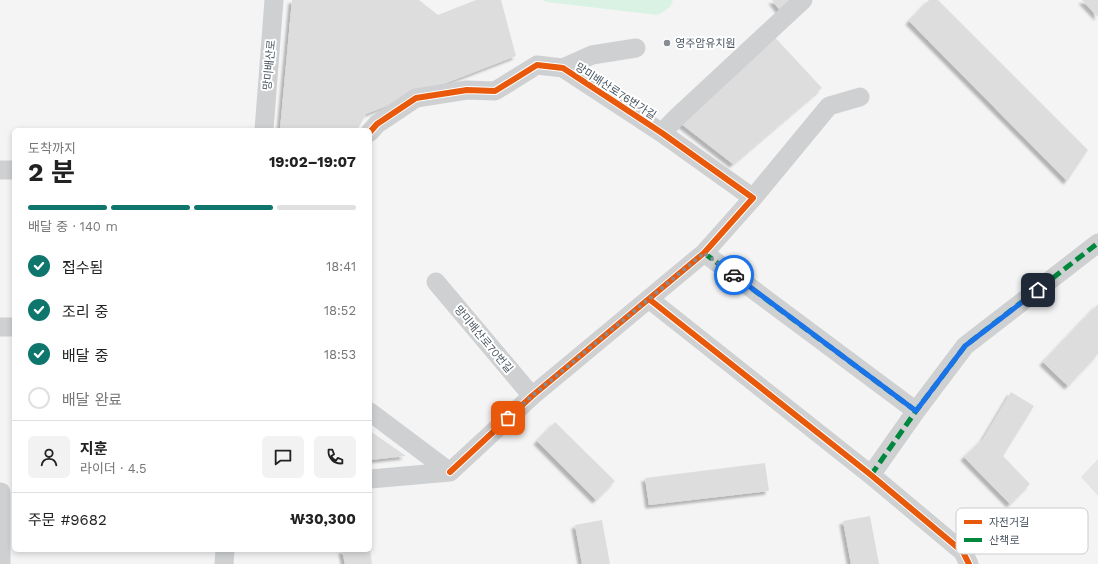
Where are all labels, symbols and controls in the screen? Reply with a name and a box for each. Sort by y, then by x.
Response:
place label: 영주암유치원 [675,37,736,50]
marker: 영주암유치원 [662,38,672,48]
street label: 망미배산로 [261,39,278,91]
street label: 망미배산로76번가길 [573,60,659,122]
text: 도착까지 [28,141,76,156]
text: 19:02–19:07 [269,153,356,171]
text: 2 분 [28,157,75,187]
text: 배달 중 · 140 m [28,219,118,234]
icon: check [28,255,50,277]
courier [714,255,754,295]
text: 접수됨 [62,259,103,277]
text: 18:41 [326,259,356,274]
icon: car [723,264,745,286]
pin [1021,273,1055,307]
icon: home [1027,279,1049,301]
icon: check [28,299,50,321]
text: 조리 중 [62,303,109,321]
text: 18:52 [324,303,356,318]
street label: 망미배산로70번길 [452,303,515,376]
icon: check [28,343,50,365]
text: 배달 중 [62,347,109,365]
text: 18:53 [324,347,356,362]
text: 배달 완료 [62,391,122,409]
pin [491,401,525,435]
icon: bag [497,407,519,429]
button: person [28,436,70,478]
button: chat [262,436,304,478]
button: phone [314,436,356,478]
text: 지훈 [80,440,108,458]
text: 라이더 · 4.5 [80,461,147,476]
legend [956,508,1088,554]
text: ₩30,300 [290,510,356,528]
text: 주문 #9682 [28,511,107,529]
text: 자전거길 [989,516,1029,529]
text: 산책로 [989,534,1019,547]

